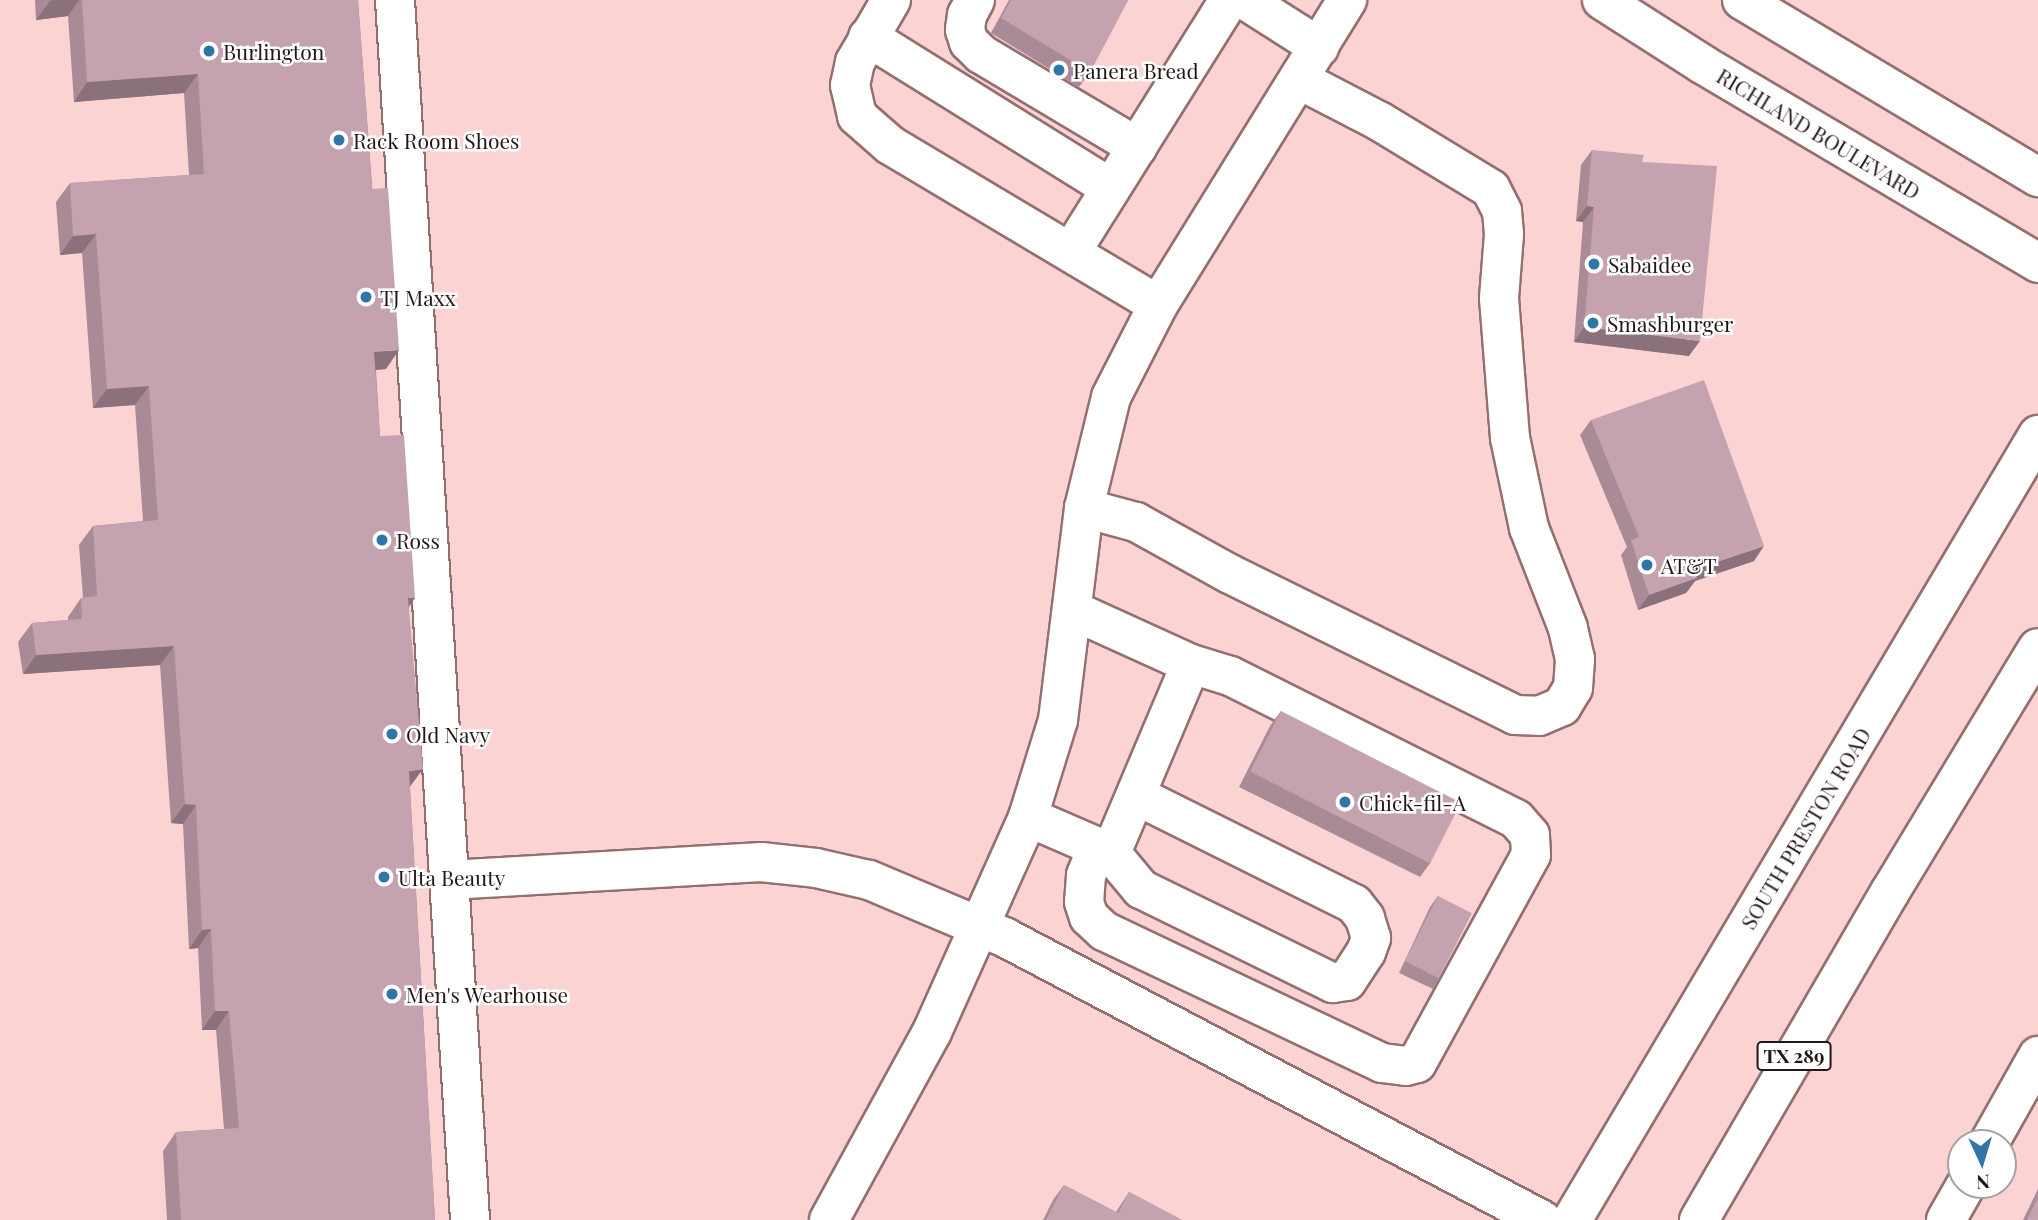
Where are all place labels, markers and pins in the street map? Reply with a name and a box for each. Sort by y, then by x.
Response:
place label: Burlington [223,38,324,64]
marker: Burlington [201,43,217,59]
place label: Panera Bread [1073,57,1199,83]
marker: Panera Bread [1051,62,1067,78]
place label: Rack Room Shoes [353,127,520,153]
marker: Rack Room Shoes [331,132,347,148]
place label: Sabaidee [1608,251,1692,277]
marker: Sabaidee [1586,256,1602,272]
place label: TJ Maxx [380,284,456,310]
marker: TJ Maxx [358,289,374,305]
place label: Smashburger [1607,310,1733,336]
marker: Smashburger [1585,315,1601,331]
place label: Ross [396,527,440,553]
marker: Ross [374,532,390,548]
place label: AT&T [1661,552,1717,578]
marker: AT&T [1639,557,1655,573]
place label: Old Navy [406,721,490,747]
marker: Old Navy [384,726,400,742]
place label: Chick-fil-A [1359,789,1466,815]
marker: Chick-fil-A [1337,794,1353,810]
place label: Ulta Beauty [398,864,506,890]
marker: Ulta Beauty [376,869,392,885]
place label: Men's Wearhouse [406,981,569,1007]
marker: Men's Wearhouse [384,986,400,1002]

